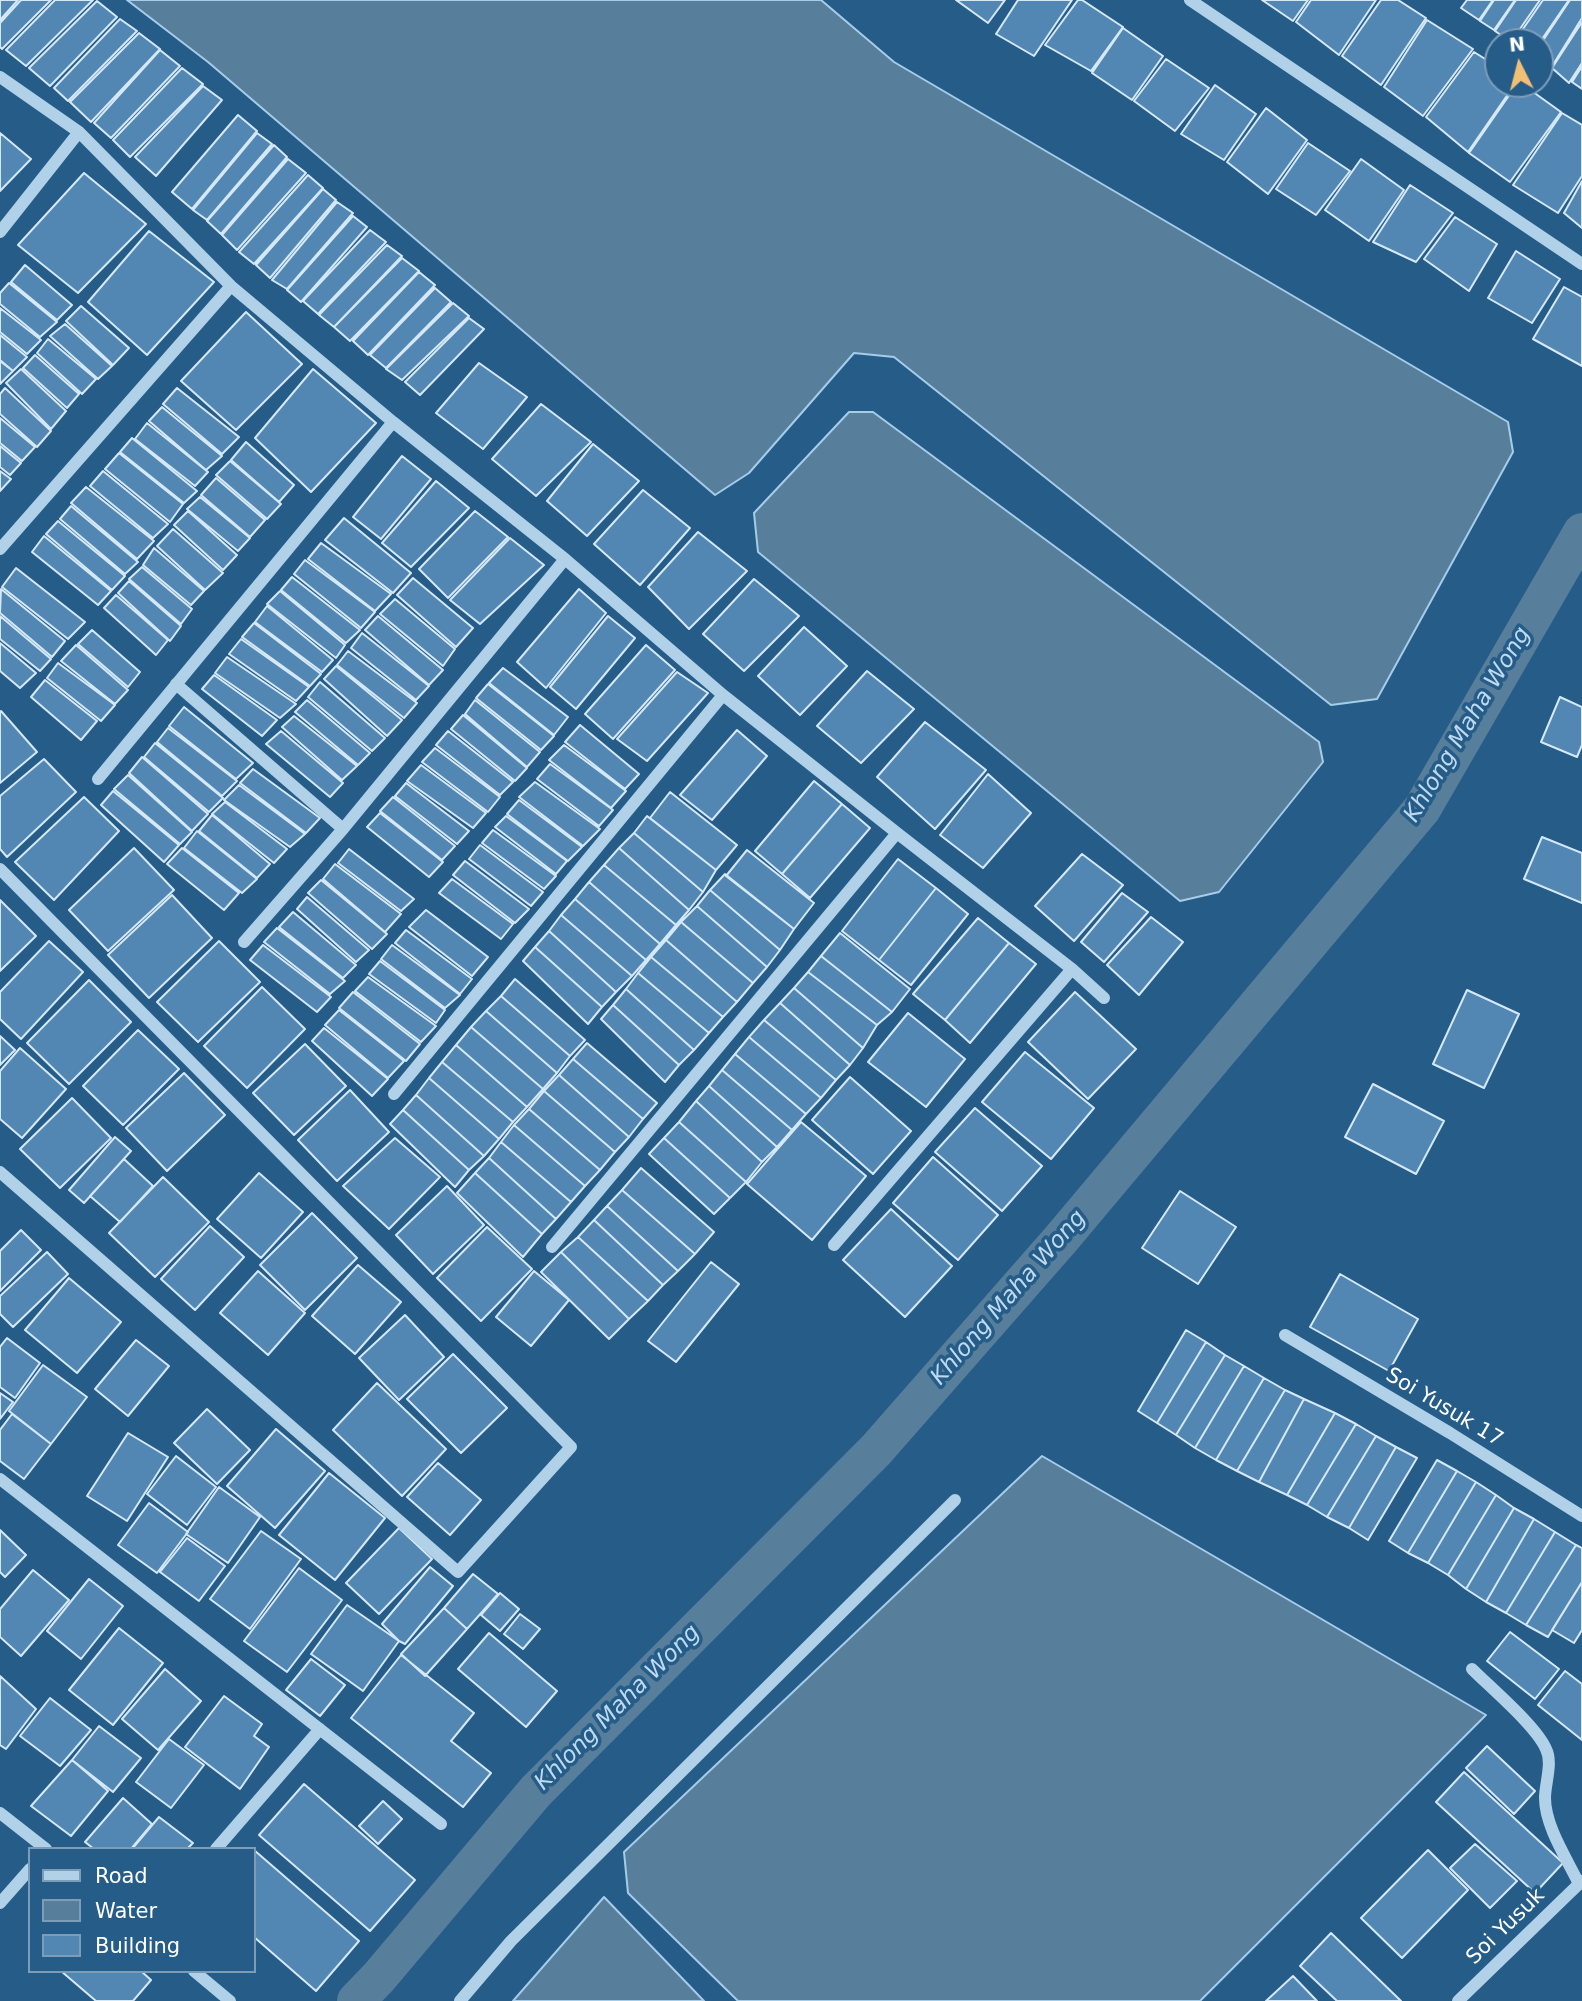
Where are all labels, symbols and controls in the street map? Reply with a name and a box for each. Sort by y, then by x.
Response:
north arrow [1484,28,1554,98]
text: N [1508,32,1526,56]
water label: Khlong Maha Wong [1399,623,1537,827]
water label: Khlong Maha Wong [926,1205,1092,1391]
street label: Soi Yusuk 17 [1381,1363,1507,1453]
water label: Khlong Maha Wong [530,1620,706,1796]
legend [28,1847,256,1973]
text: Road [95,1864,148,1888]
street label: Soi Yusuk [1462,1884,1550,1970]
text: Water [95,1899,157,1923]
text: Building [95,1934,180,1958]

